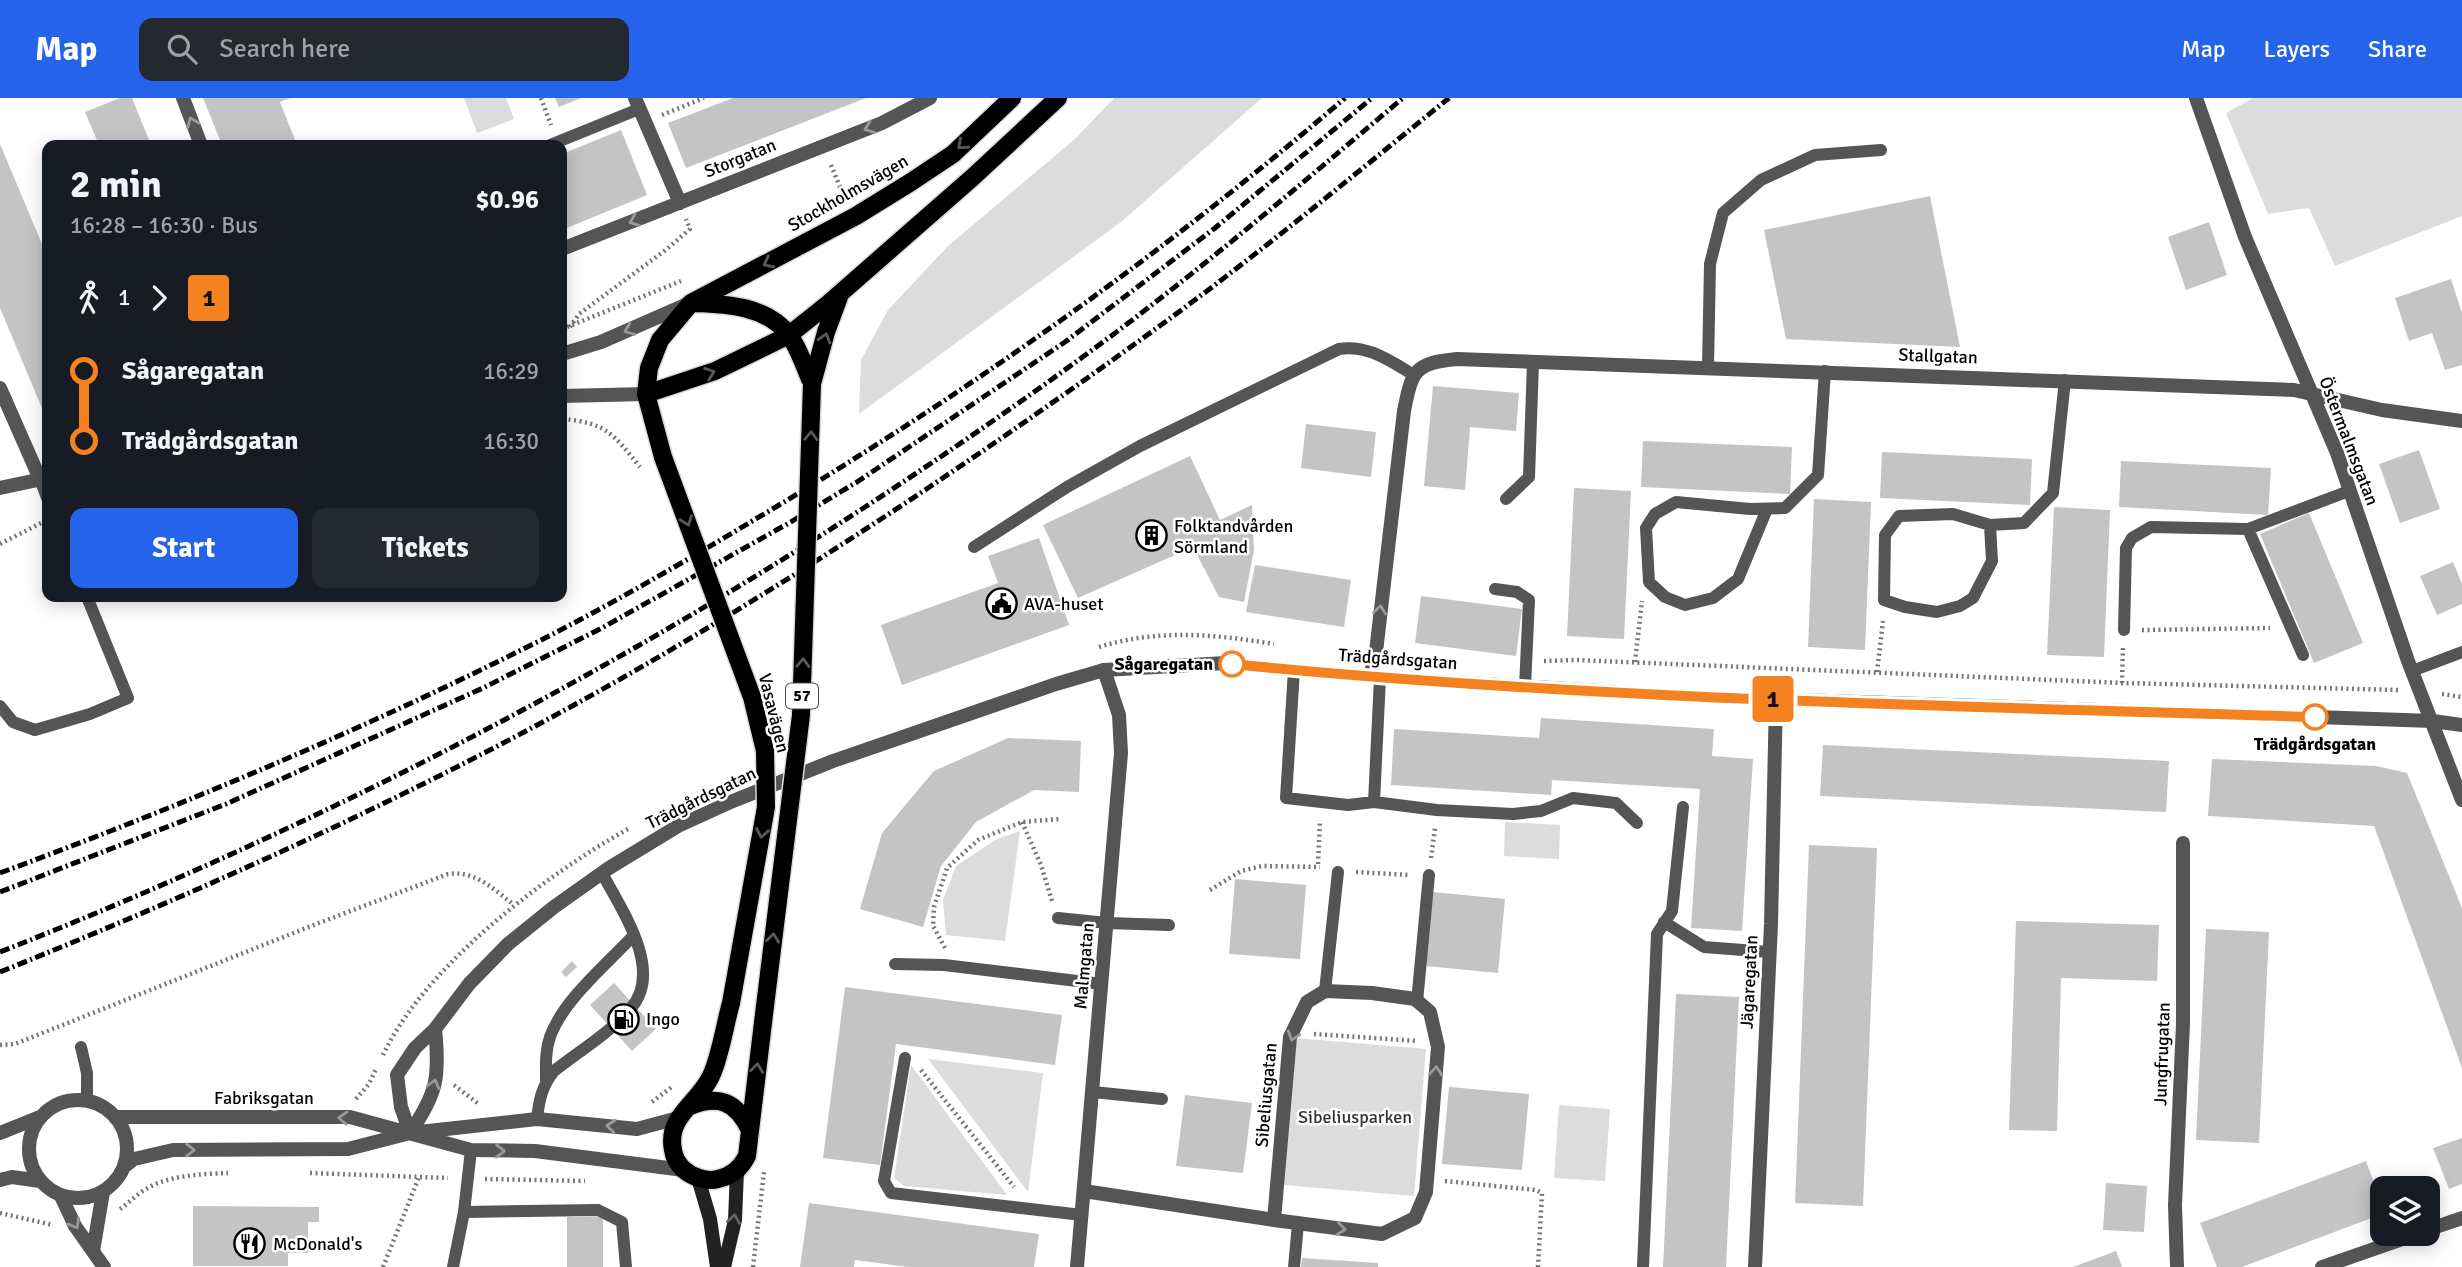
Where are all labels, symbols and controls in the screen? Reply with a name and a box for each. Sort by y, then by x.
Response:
search box [139,18,629,81]
text: Map [35,29,97,70]
icon: search [163,30,201,68]
text: Search here [219,33,350,65]
text: Map [2181,34,2226,64]
text: Layers [2264,34,2330,64]
text: Share [2368,34,2427,64]
one-way arrow [186,116,200,128]
one-way arrow [863,120,875,134]
street label: Storgatan [701,134,779,182]
one-way arrow [957,137,970,149]
street label: Stockholmsvägen [784,150,912,236]
text: 2 min [70,161,162,208]
text: $0.96 [475,184,539,216]
text: 16:28 – 16:30 · Bus [70,211,258,240]
one-way arrow [629,212,641,226]
one-way arrow [763,255,775,268]
icon: walk [70,279,108,317]
icon: forward [140,279,178,317]
text: 1 [118,283,130,312]
text: 1 [202,283,215,313]
one-way arrow [624,322,636,336]
one-way arrow [816,332,831,344]
street label: Stallgatan [1898,344,1978,368]
text: Sågaregatan [122,355,264,387]
text: 16:29 [483,357,539,386]
one-way arrow [704,367,716,381]
street label: Östermalmsgatan [2314,374,2384,508]
text: Trädgårdsgatan [122,425,299,457]
text: 16:30 [483,427,539,456]
one-way arrow [803,430,818,441]
button: Start [70,508,298,588]
button: Tickets [312,508,539,588]
one-way arrow [679,515,693,527]
place label: Folktandvården Sörmland [1174,515,1293,558]
building icon: Folktandvården Sörmland [1134,519,1168,553]
public building icon: AVA-huset [984,587,1018,621]
place label: AVA-huset [1024,593,1104,615]
one-way arrow [1372,604,1387,615]
street label: Trädgårdsgatan [1338,644,1458,674]
marker: Sågaregatan [1219,651,1245,677]
place label: Sågaregatan [1115,653,1213,675]
one-way arrow [795,658,810,669]
street label: Vasavägen [754,671,794,755]
line badge: 1 [1750,676,1796,722]
road number: 57 [786,684,818,708]
text: 1 [1767,684,1779,714]
marker: Trädgårdsgatan [2302,704,2328,730]
place label: Trädgårdsgatan [2254,733,2376,755]
street label: Trädgårdsgatan [643,762,759,834]
one-way arrow [755,827,770,839]
street label: Malmgatan [1069,922,1099,1010]
one-way arrow [766,932,781,944]
street label: Jägaregatan [1736,934,1762,1030]
fuel station icon: Ingo [606,1002,640,1036]
street label: Jungfrugatan [2149,1002,2175,1106]
place label: Ingo [646,1008,680,1030]
one-way arrow [1286,1029,1301,1041]
street label: Sibeliusgatan [1250,1042,1282,1148]
one-way arrow [750,1062,765,1074]
one-way arrow [1428,1065,1443,1076]
one-way arrow [426,1078,440,1090]
street label: Fabriksgatan [214,1087,314,1109]
park label: Sibeliusparken [1298,1106,1412,1128]
one-way arrow [338,1110,349,1125]
one-way arrow [605,1119,617,1134]
one-way arrow [185,1142,195,1158]
one-way arrow [495,1143,506,1158]
map controls [2370,1176,2440,1246]
button: layers [2370,1176,2440,1246]
one-way arrow [726,1213,741,1225]
one-way arrow [67,1217,80,1230]
one-way arrow [1335,1221,1347,1236]
restaurant icon: McDonald's [233,1227,267,1261]
place label: McDonald's [273,1233,362,1255]

